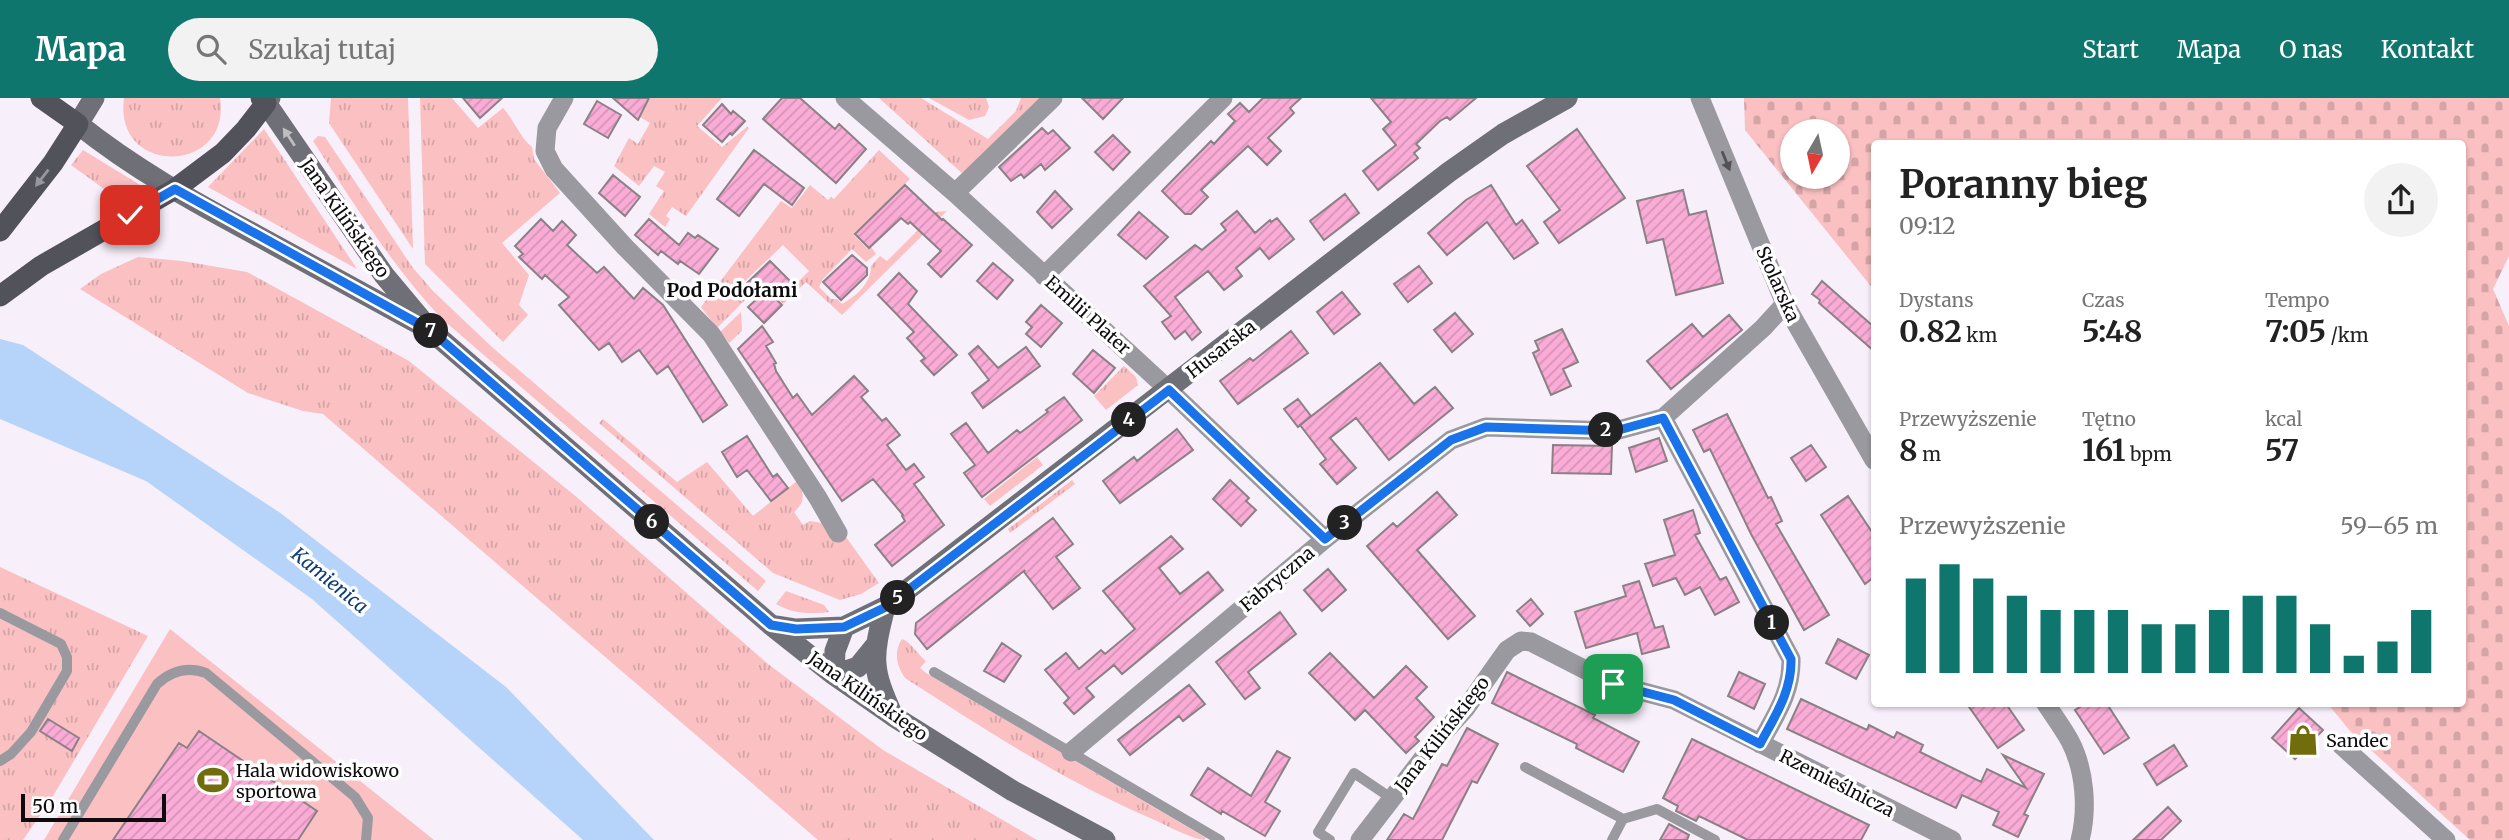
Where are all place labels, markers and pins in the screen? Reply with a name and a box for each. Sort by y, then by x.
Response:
pin [100,185,160,245]
pin: 7 [414,314,448,348]
pin: 4 [1112,402,1146,438]
pin: 2 [1588,412,1624,448]
pin: 6 [634,504,670,540]
pin: 3 [1328,506,1362,540]
pin: 5 [880,580,916,616]
pin: 1 [1754,606,1790,640]
pin [1583,654,1643,714]
shop icon: Sandec [2286,723,2320,757]
place label: Sandec [2326,729,2388,752]
place label: Hala widowiskowo sportowa [236,759,399,803]
sports icon: Hala widowiskowo sportowa [196,763,230,797]

